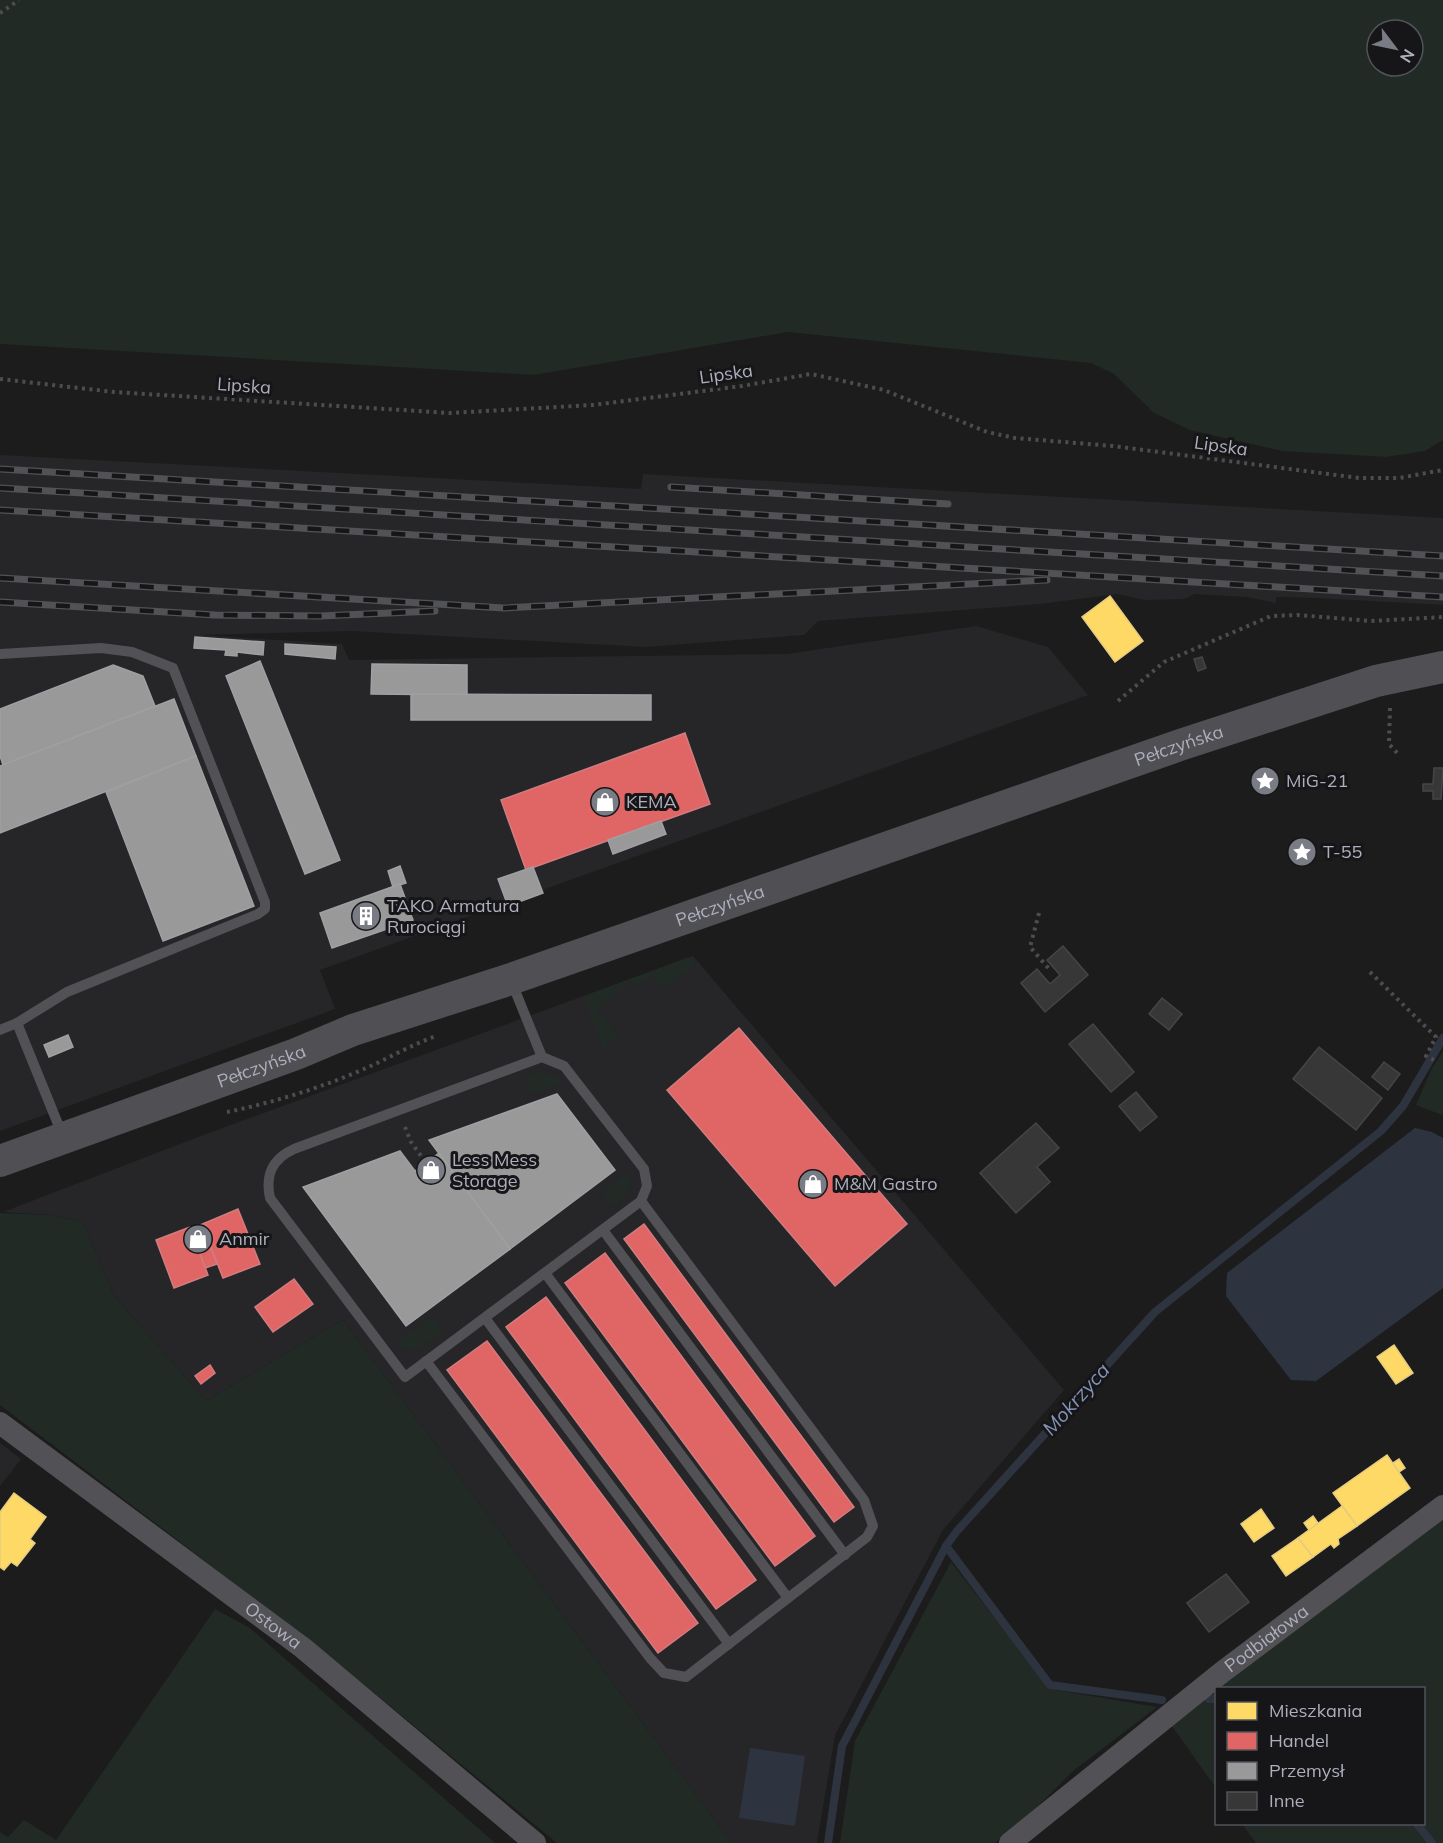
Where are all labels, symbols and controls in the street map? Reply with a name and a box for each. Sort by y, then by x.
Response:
north arrow [1365,18,1425,78]
text: N [1396,46,1419,66]
street label: Lipska [698,358,754,389]
street label: Lipska [216,372,272,399]
street label: Lipska [1193,430,1249,461]
street label: Pełczyńska [1131,720,1226,771]
place icon: MiG-21 [1249,765,1281,797]
place label: MiG-21 [1286,769,1348,792]
shop icon: KEMA [589,786,621,818]
place label: KEMA [626,790,677,813]
place icon: T-55 [1286,836,1318,868]
place label: T-55 [1323,840,1363,863]
street label: Pełczyńska [672,879,767,932]
place label: TAKO Armatura Rurociągi [387,894,520,938]
building icon: TAKO Armatura Rurociągi [350,900,382,932]
street label: Pełczyńska [214,1039,309,1093]
place label: Less Mess Storage [452,1148,537,1192]
shop icon: Less Mess Storage [415,1154,447,1186]
shop icon: M&M Gastro [797,1168,829,1200]
place label: M&M Gastro [834,1172,937,1195]
shop icon: Anmir [182,1223,214,1255]
place label: Anmir [219,1227,270,1250]
water label: Mokrzyca [1037,1357,1115,1440]
street label: Ostowa [240,1597,306,1654]
street label: Podbiałowa [1220,1599,1313,1677]
legend [1215,1687,1425,1825]
text: Mieszkania [1269,1699,1362,1722]
text: Handel [1269,1729,1329,1752]
text: Przemysł [1269,1759,1345,1782]
text: Inne [1269,1789,1305,1812]

